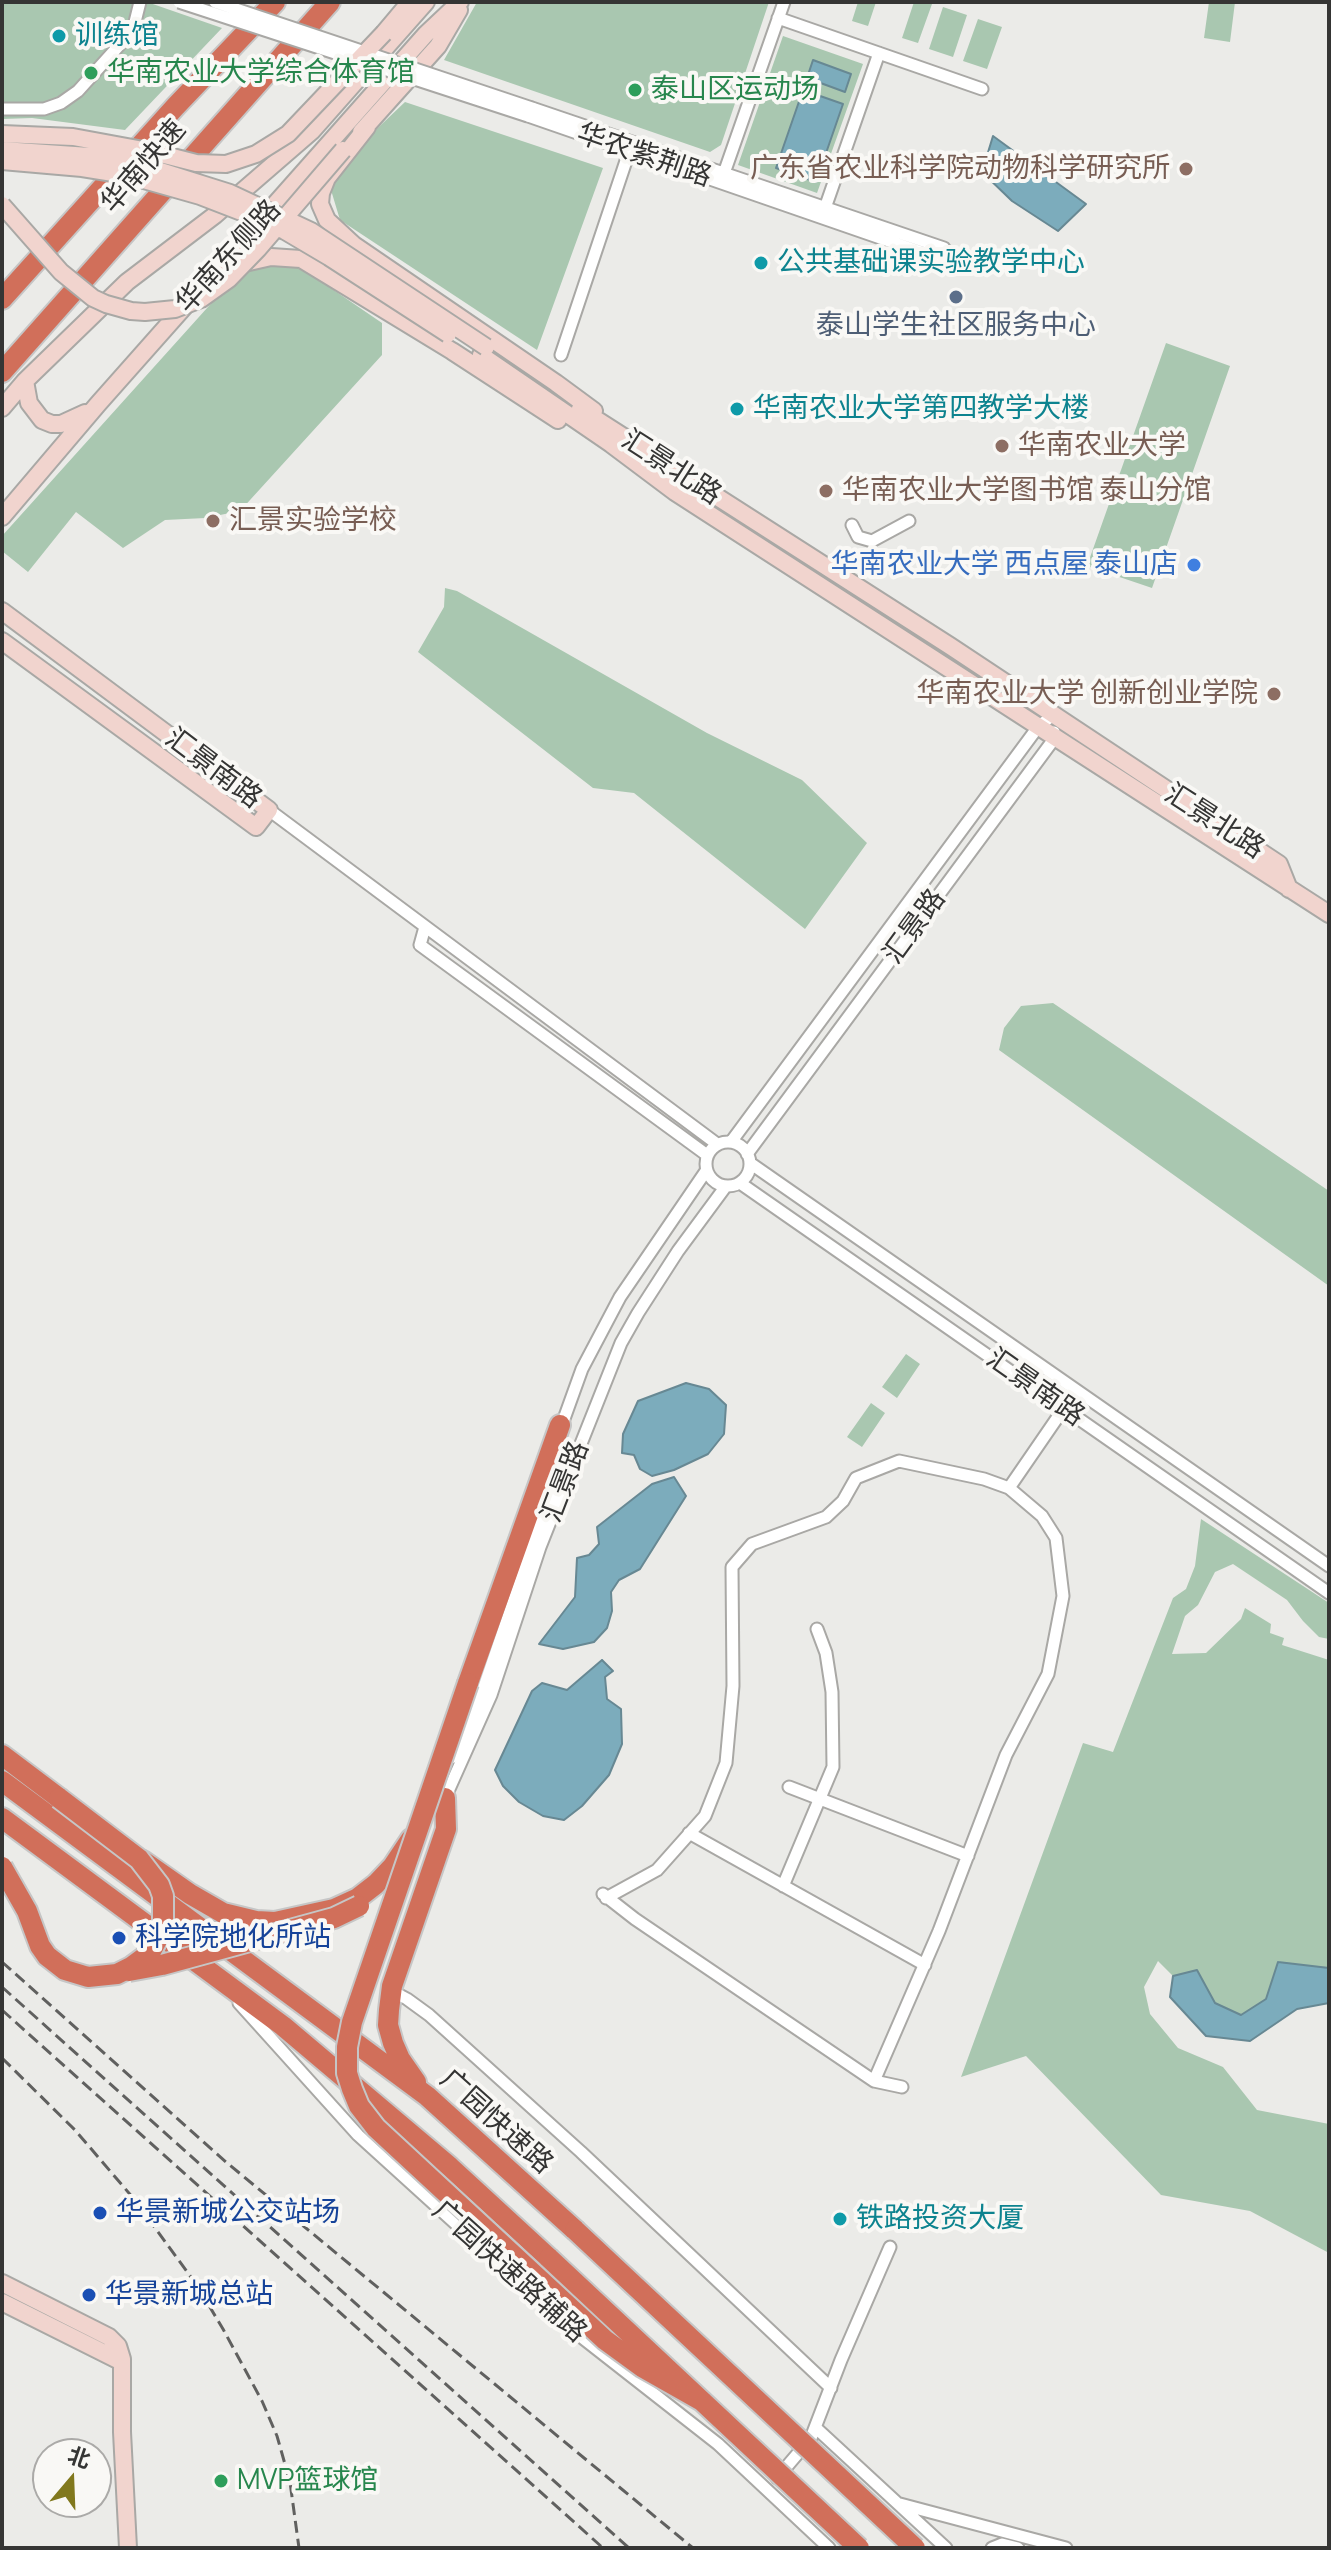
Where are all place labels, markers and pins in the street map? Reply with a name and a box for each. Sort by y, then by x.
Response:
place label: 训练馆 [75,19,159,53]
marker: 训练馆 [50,27,68,45]
place label: 华南农业大学综合体育馆 [107,56,415,90]
marker: 华南农业大学综合体育馆 [82,64,100,82]
place label: 泰山区运动场 [651,73,819,107]
marker: 泰山区运动场 [626,81,644,99]
place label: 广东省农业科学院动物科学研究所 [750,152,1170,186]
marker: 广东省农业科学院动物科学研究所 [1177,160,1195,178]
place label: 公共基础课实验教学中心 [777,246,1085,280]
marker: 公共基础课实验教学中心 [752,254,770,272]
marker: 泰山学生社区服务中心 [947,288,965,306]
place label: 泰山学生社区服务中心 [816,309,1096,343]
place label: 华南农业大学第四教学大楼 [753,392,1089,426]
marker: 华南农业大学第四教学大楼 [728,400,746,418]
place label: 华南农业大学 [1018,429,1186,463]
marker: 华南农业大学 [993,437,1011,455]
place label: 华南农业大学图书馆 泰山分馆 [842,474,1212,508]
marker: 华南农业大学图书馆 泰山分馆 [817,482,835,500]
place label: 汇景实验学校 [229,504,397,538]
marker: 汇景实验学校 [204,512,222,530]
place label: 华南农业大学 西点屋 泰山店 [831,548,1178,582]
marker: 华南农业大学 西点屋 泰山店 [1185,556,1203,574]
place label: 华南农业大学 创新创业学院 [916,677,1258,711]
marker: 华南农业大学 创新创业学院 [1265,685,1283,703]
place label: 科学院地化所站 [135,1921,331,1955]
marker: 科学院地化所站 [110,1929,128,1947]
place label: 华景新城公交站场 [116,2196,340,2230]
place label: 铁路投资大厦 [856,2202,1024,2236]
marker: 华景新城公交站场 [91,2204,109,2222]
marker: 铁路投资大厦 [831,2210,849,2228]
place label: 华景新城总站 [105,2278,273,2312]
marker: 华景新城总站 [80,2286,98,2304]
place label: MVP篮球馆 [237,2464,378,2498]
marker: MVP篮球馆 [212,2472,230,2490]

